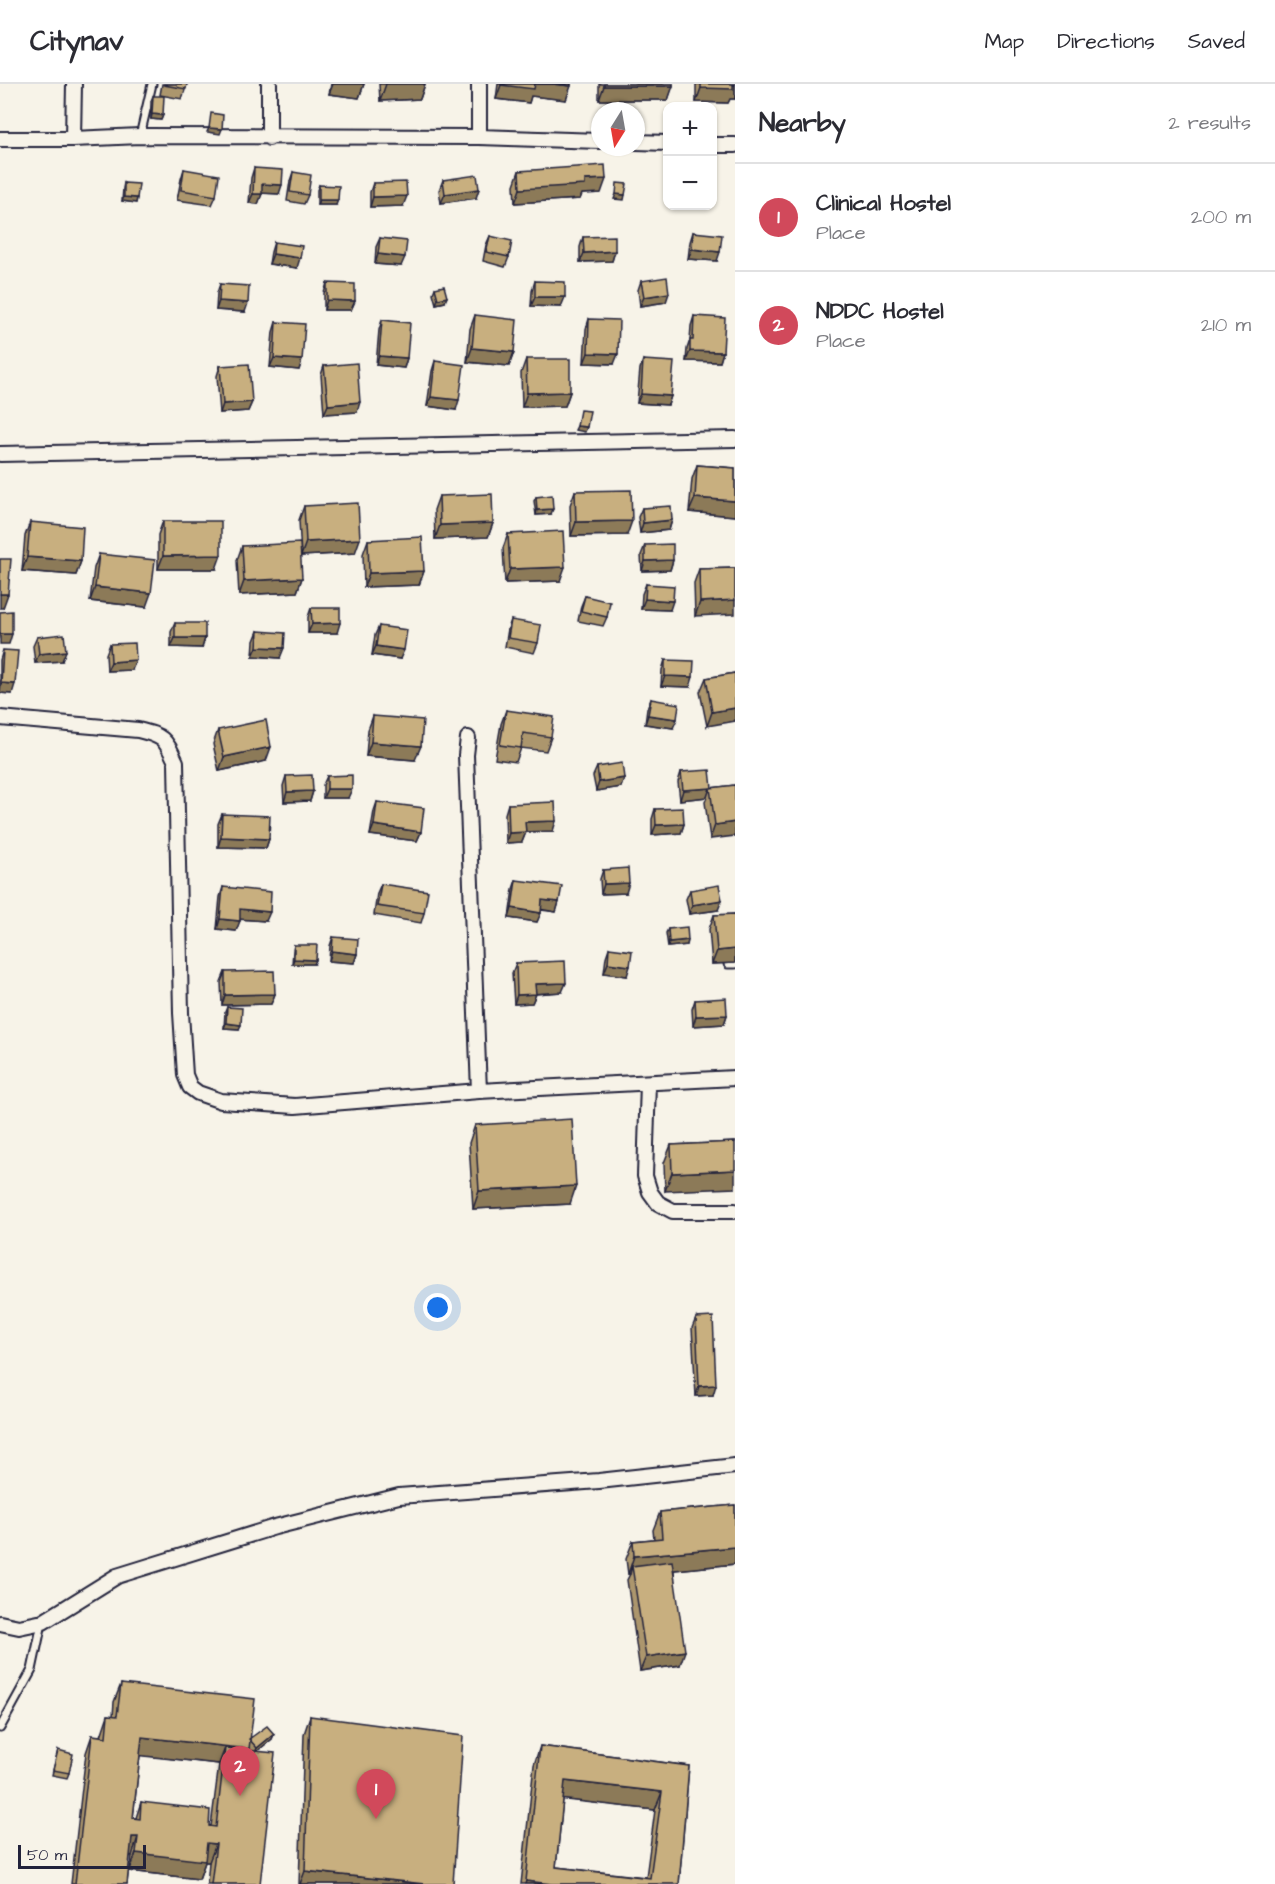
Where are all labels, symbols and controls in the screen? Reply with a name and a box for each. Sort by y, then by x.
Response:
text: Citynav [30,22,124,61]
text: Map [984,27,1024,56]
text: Directions [1057,27,1155,56]
text: Saved [1188,27,1245,56]
north arrow [591,102,645,156]
map controls [663,102,717,210]
button: + [663,102,717,156]
text: Nearby [759,105,846,141]
text: 2 results [1168,109,1251,137]
button: − [663,156,717,210]
text: Clinical Hostel [816,188,951,219]
text: 1 [777,203,780,231]
text: 200 m [1191,203,1251,231]
text: Place [816,219,866,247]
text: NDDC Hostel [816,296,944,327]
text: 2 [773,311,784,339]
text: 210 m [1201,311,1251,339]
text: Place [816,327,866,355]
your location [423,1293,452,1322]
pin: 2 [220,1746,260,1796]
pin: 1 [356,1770,395,1819]
scale bar [18,1842,146,1870]
text: 50 m [27,1844,67,1866]

